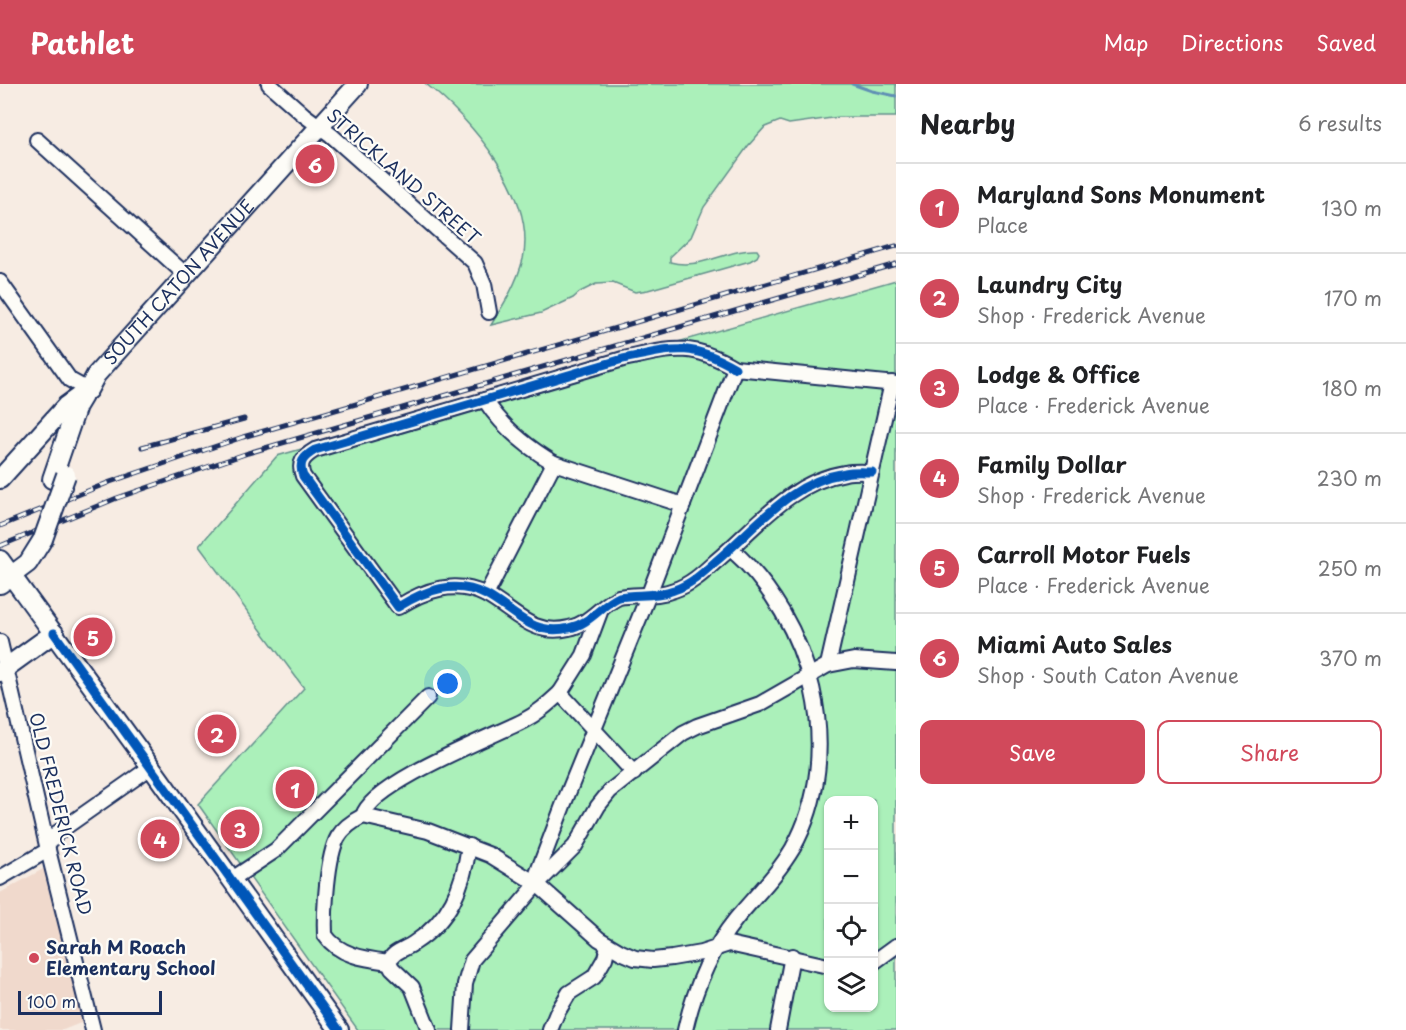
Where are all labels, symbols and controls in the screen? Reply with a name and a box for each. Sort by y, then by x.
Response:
text: Pathlet [30,21,134,64]
text: Map [1103,26,1148,58]
text: Directions [1181,26,1283,58]
text: Saved [1316,26,1376,58]
street label: STRICKLAND STREET [321,101,487,251]
text: Nearby [920,104,1015,143]
text: 6 results [1298,108,1382,138]
pin: 6 [296,142,334,187]
text: Maryland Sons Monument [977,177,1265,210]
street label: SOUTH CATON AVENUE [96,193,260,370]
text: 1 [935,193,944,223]
text: 130 m [1322,193,1382,223]
text: Place [977,210,1028,240]
text: Laundry City [977,267,1122,300]
text: 2 [932,283,947,313]
text: 170 m [1324,283,1382,313]
text: Shop · Frederick Avenue [977,300,1206,330]
text: Lodge & Office [977,357,1140,390]
text: 3 [933,373,946,403]
text: 180 m [1322,373,1382,403]
text: Place · Frederick Avenue [977,390,1210,420]
text: Family Dollar [977,447,1127,480]
text: 4 [933,463,946,493]
text: 230 m [1317,463,1382,493]
text: Shop · Frederick Avenue [977,480,1206,510]
text: Carroll Motor Fuels [977,537,1191,570]
text: 5 [933,553,946,583]
text: 250 m [1318,553,1382,583]
text: Place · Frederick Avenue [977,570,1210,600]
pin: 5 [74,614,112,660]
text: Miami Auto Sales [977,627,1172,660]
text: 6 [932,643,947,673]
text: 370 m [1319,643,1382,673]
text: Shop · South Caton Avenue [977,660,1239,690]
your location [433,669,462,698]
street label: OLD FREDERICK ROAD [23,710,100,918]
pin: 2 [198,712,236,756]
button: Save [920,720,1145,784]
button: Share [1157,720,1382,784]
pin: 1 [276,766,314,812]
map controls [824,796,878,1012]
button: + [824,796,878,850]
pin: 3 [220,806,260,852]
pin: 4 [140,816,180,861]
button: − [824,850,878,904]
button: locate [824,904,878,958]
place label: Sarah M Roach Elementary School [46,933,216,981]
marker: Sarah M Roach Elementary School [27,951,41,965]
button: layers [824,958,878,1012]
scale bar [18,988,162,1016]
text: 100 m [27,989,76,1013]

